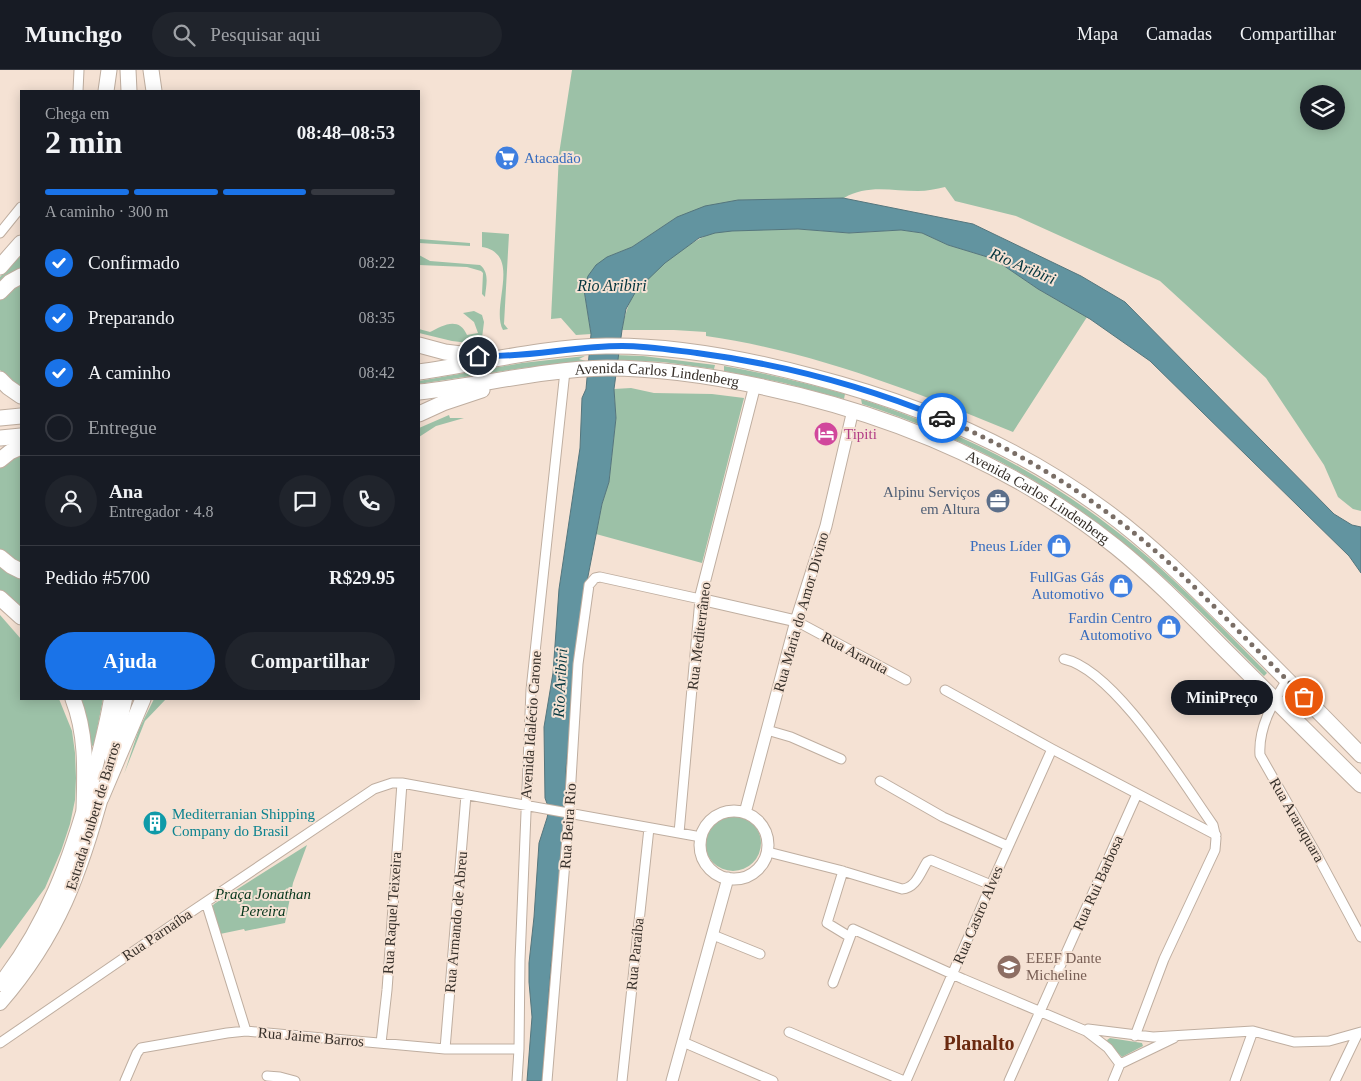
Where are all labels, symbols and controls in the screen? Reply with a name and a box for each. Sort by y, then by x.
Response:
search box [152,12,502,57]
text: Munchgo [25,21,122,47]
icon: search [170,21,198,49]
text: Pesquisar aqui [210,24,321,45]
text: Mapa [1077,24,1118,44]
text: Camadas [1146,24,1212,44]
text: Compartilhar [1240,24,1336,44]
map controls [1300,85,1345,130]
button: layers [1300,85,1345,130]
text: Chega em [45,105,109,122]
text: 08:48–08:53 [297,122,395,143]
text: 2 min [45,124,122,160]
supermarket icon: Atacadão [494,145,520,171]
place label: Atacadão [524,150,581,166]
text: A caminho · 300 m [45,203,169,220]
water label: Rio Aribiri [987,244,1058,287]
icon: check [45,249,73,277]
text: Confirmado [88,252,180,273]
text: 08:22 [359,254,395,271]
water label: Rio Aribiri [576,277,647,294]
icon: check [45,304,73,332]
text: Preparando [88,307,175,328]
text: 08:35 [359,309,395,326]
pin [457,335,499,377]
icon: home [464,342,492,370]
icon: check [45,359,73,387]
street label: Avenida Carlos Lindenberg [574,360,741,390]
text: A caminho [88,362,171,383]
text: 08:42 [359,364,395,381]
courier [917,393,967,443]
icon: car [928,404,956,432]
text: Entregue [88,417,157,438]
hotel icon: Tipiti [813,421,839,447]
place label: Tipiti [844,426,877,442]
street label: Avenida Carlos Lindenberg [963,447,1113,547]
button: person [45,475,97,527]
button: chat [279,475,331,527]
button: phone [343,475,395,527]
text: Ana [109,481,143,502]
place label: Alpinu Serviços em Altura [883,484,980,517]
office icon: Alpinu Serviços em Altura [985,488,1011,514]
text: Entregador · 4.8 [109,503,213,520]
street label: Rua Maria do Amor Divino [770,530,832,694]
shop icon: Pneus Líder [1046,533,1072,559]
place label: Pneus Líder [970,538,1042,554]
text: Pedido #5700 [45,567,150,588]
text: R$29.95 [329,567,395,588]
place label: FullGas Gás Automotivo [1029,569,1104,602]
shop icon: FullGas Gás Automotivo [1108,573,1134,599]
street label: Rua Mediterrâneo [684,581,714,691]
place label: Fardin Centro Automotivo [1068,610,1152,643]
shop icon: Fardin Centro Automotivo [1156,614,1182,640]
street label: Rua Araruta [819,629,891,677]
button: Ajuda [45,632,215,690]
button: Compartilhar [225,632,395,690]
water label: Rio Aribiri [550,648,570,719]
street label: Avenida Idalécio Carone [518,650,544,800]
pin [1283,676,1325,718]
callout: MiniPreço [1172,680,1274,714]
icon: bag [1290,683,1318,711]
text: MiniPreço [1186,689,1258,706]
street label: Estrada Joubert de Barros [63,740,123,892]
street label: Rua Araraquara [1266,775,1328,865]
street label: Rua Beira Rio [557,783,579,869]
place label: Mediterranian Shipping Company do Brasil [172,806,315,839]
building icon: Mediterranian Shipping Company do Brasil [142,810,168,836]
street label: Rua Rui Barbosa [1070,833,1126,933]
street label: Rua Armando de Abreu [442,850,470,993]
street label: Rua Raquel Teixeira [380,851,404,975]
street label: Rua Castro Alves [950,863,1006,966]
park label: Praça Jonathan Pereira [214,886,311,919]
street label: Rua Parnaíba [119,906,195,964]
street label: Rua Paraíba [623,917,647,991]
place label: EEEF Dante Micheline [1026,950,1102,983]
school or university icon: EEEF Dante Micheline [996,954,1022,980]
street label: Rua Jaime Barros [257,1024,365,1050]
district label: Planalto [943,1032,1015,1054]

